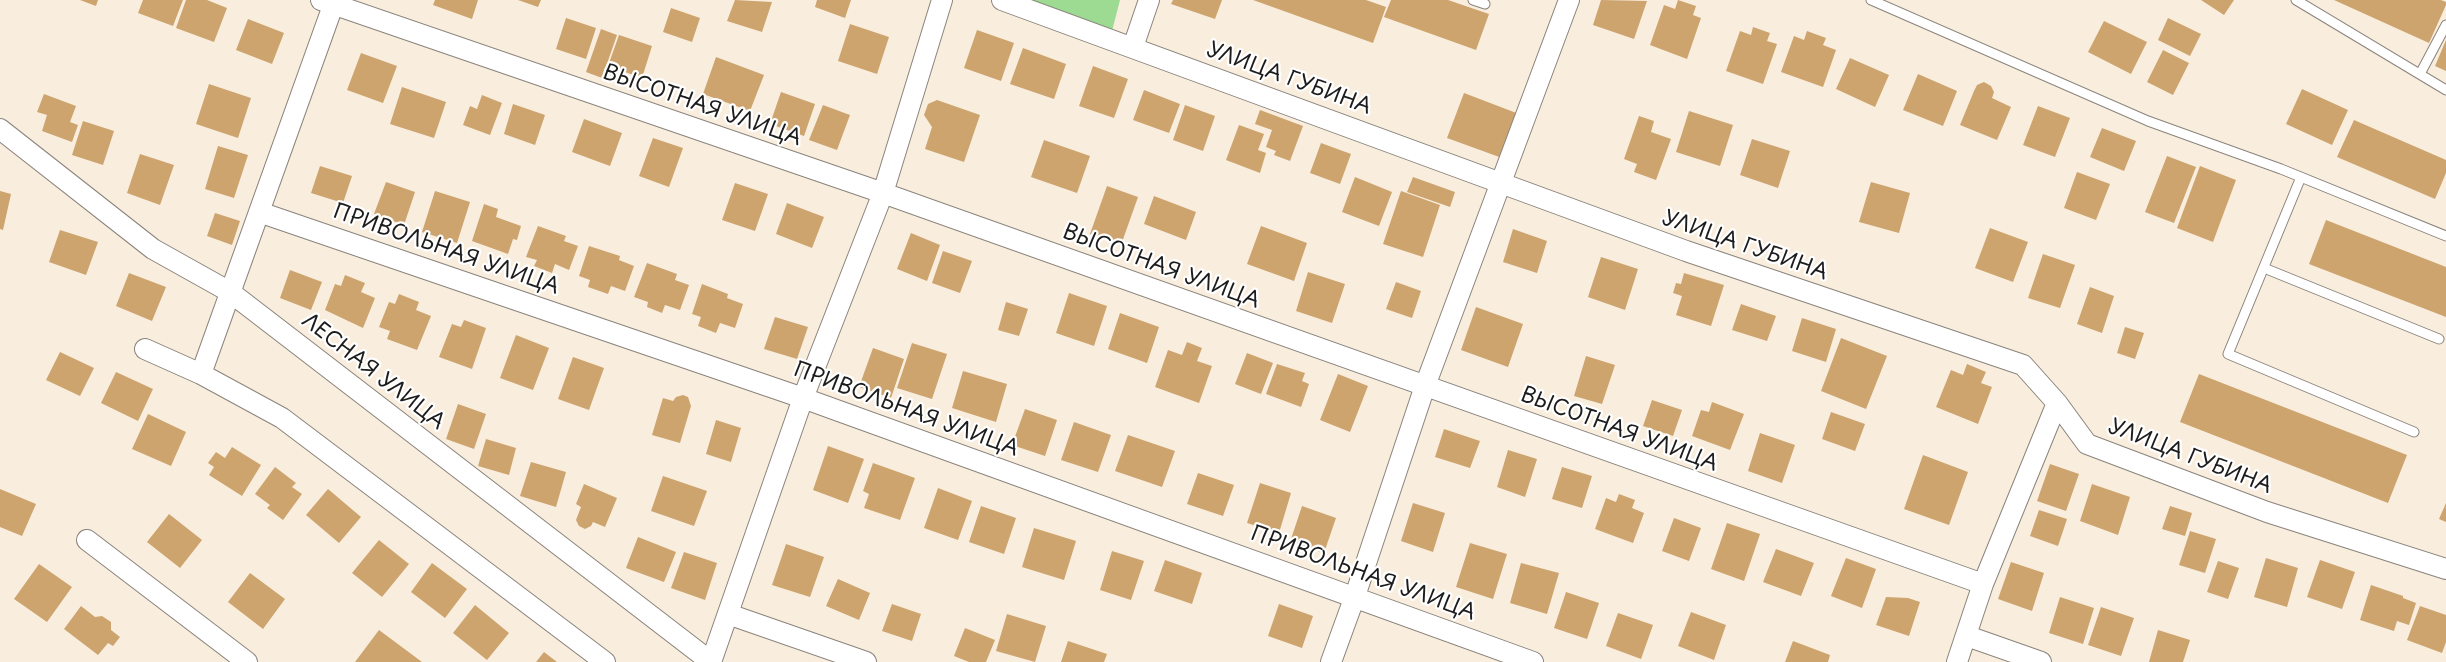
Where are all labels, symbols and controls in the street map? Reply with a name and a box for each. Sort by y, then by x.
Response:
street label: УЛИЦА ГУБИНА [1203,38,1375,120]
street label: ВЫСОТНАЯ УЛИЦА [599,60,805,152]
street label: ПРИВОЛЬНАЯ УЛИЦА [330,199,562,301]
street label: УЛИЦА ГУБИНА [1659,206,1831,286]
street label: ВЫСОТНАЯ УЛИЦА [1059,220,1263,314]
street label: ЛЕСНАЯ УЛИЦА [297,308,449,436]
street label: ПРИВОЛЬНАЯ УЛИЦА [790,358,1022,462]
street label: ВЫСОТНАЯ УЛИЦА [1517,383,1721,477]
street label: УЛИЦА ГУБИНА [2105,414,2275,500]
street label: ПРИВОЛЬНАЯ УЛИЦА [1247,522,1479,626]

